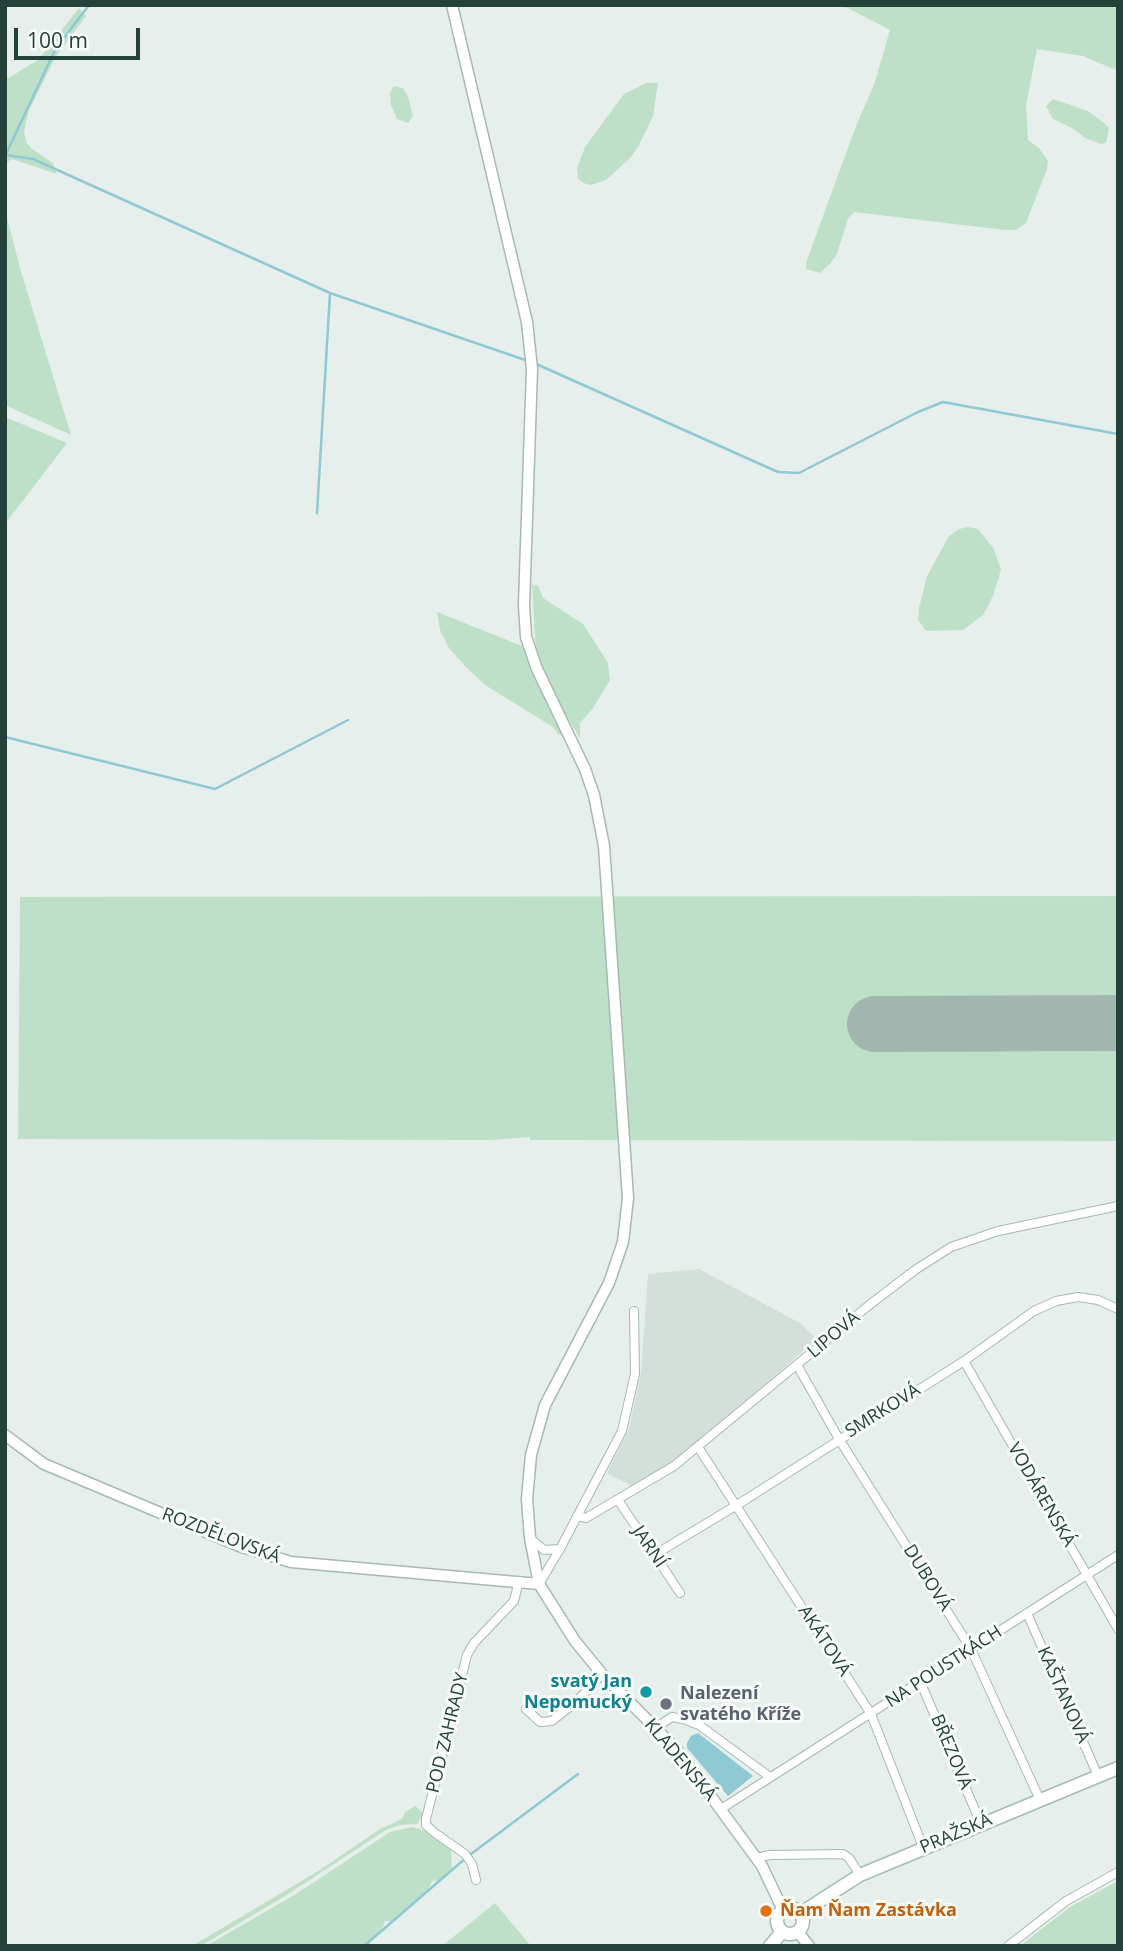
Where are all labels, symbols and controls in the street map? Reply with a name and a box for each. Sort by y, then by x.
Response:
scale bar [18,14,144,58]
text: 100 m [27,26,88,54]
street label: LIPOVÁ [804,1307,864,1363]
street label: SMRKOVÁ [842,1380,924,1442]
street label: VODÁRENSKÁ [1003,1439,1079,1551]
street label: ROZDĚLOVSKÁ [159,1504,283,1568]
street label: JARNÍ [627,1522,671,1572]
street label: DUBOVÁ [898,1541,956,1615]
street label: AKÁTOVÁ [793,1602,855,1680]
street label: NA POUSTKÁCH [882,1621,1006,1713]
street label: KAŠTANOVÁ [1032,1643,1094,1747]
street label: POD ZAHRADY [423,1671,473,1795]
place label: svatý Jan Nepomucký [524,1671,632,1714]
place label: Nalezení svatého Kříže [680,1683,801,1726]
marker: svatý Jan Nepomucký [638,1684,654,1700]
marker: Nalezení svatého Kříže [658,1696,674,1712]
street label: BŘEZOVÁ [926,1711,976,1793]
street label: KLADENSKÁ [639,1714,721,1806]
street label: PRAŽSKÁ [917,1809,995,1859]
place label: Ňam Ňam Zastávka [780,1900,957,1922]
marker: Ňam Ňam Zastávka [758,1903,774,1919]

